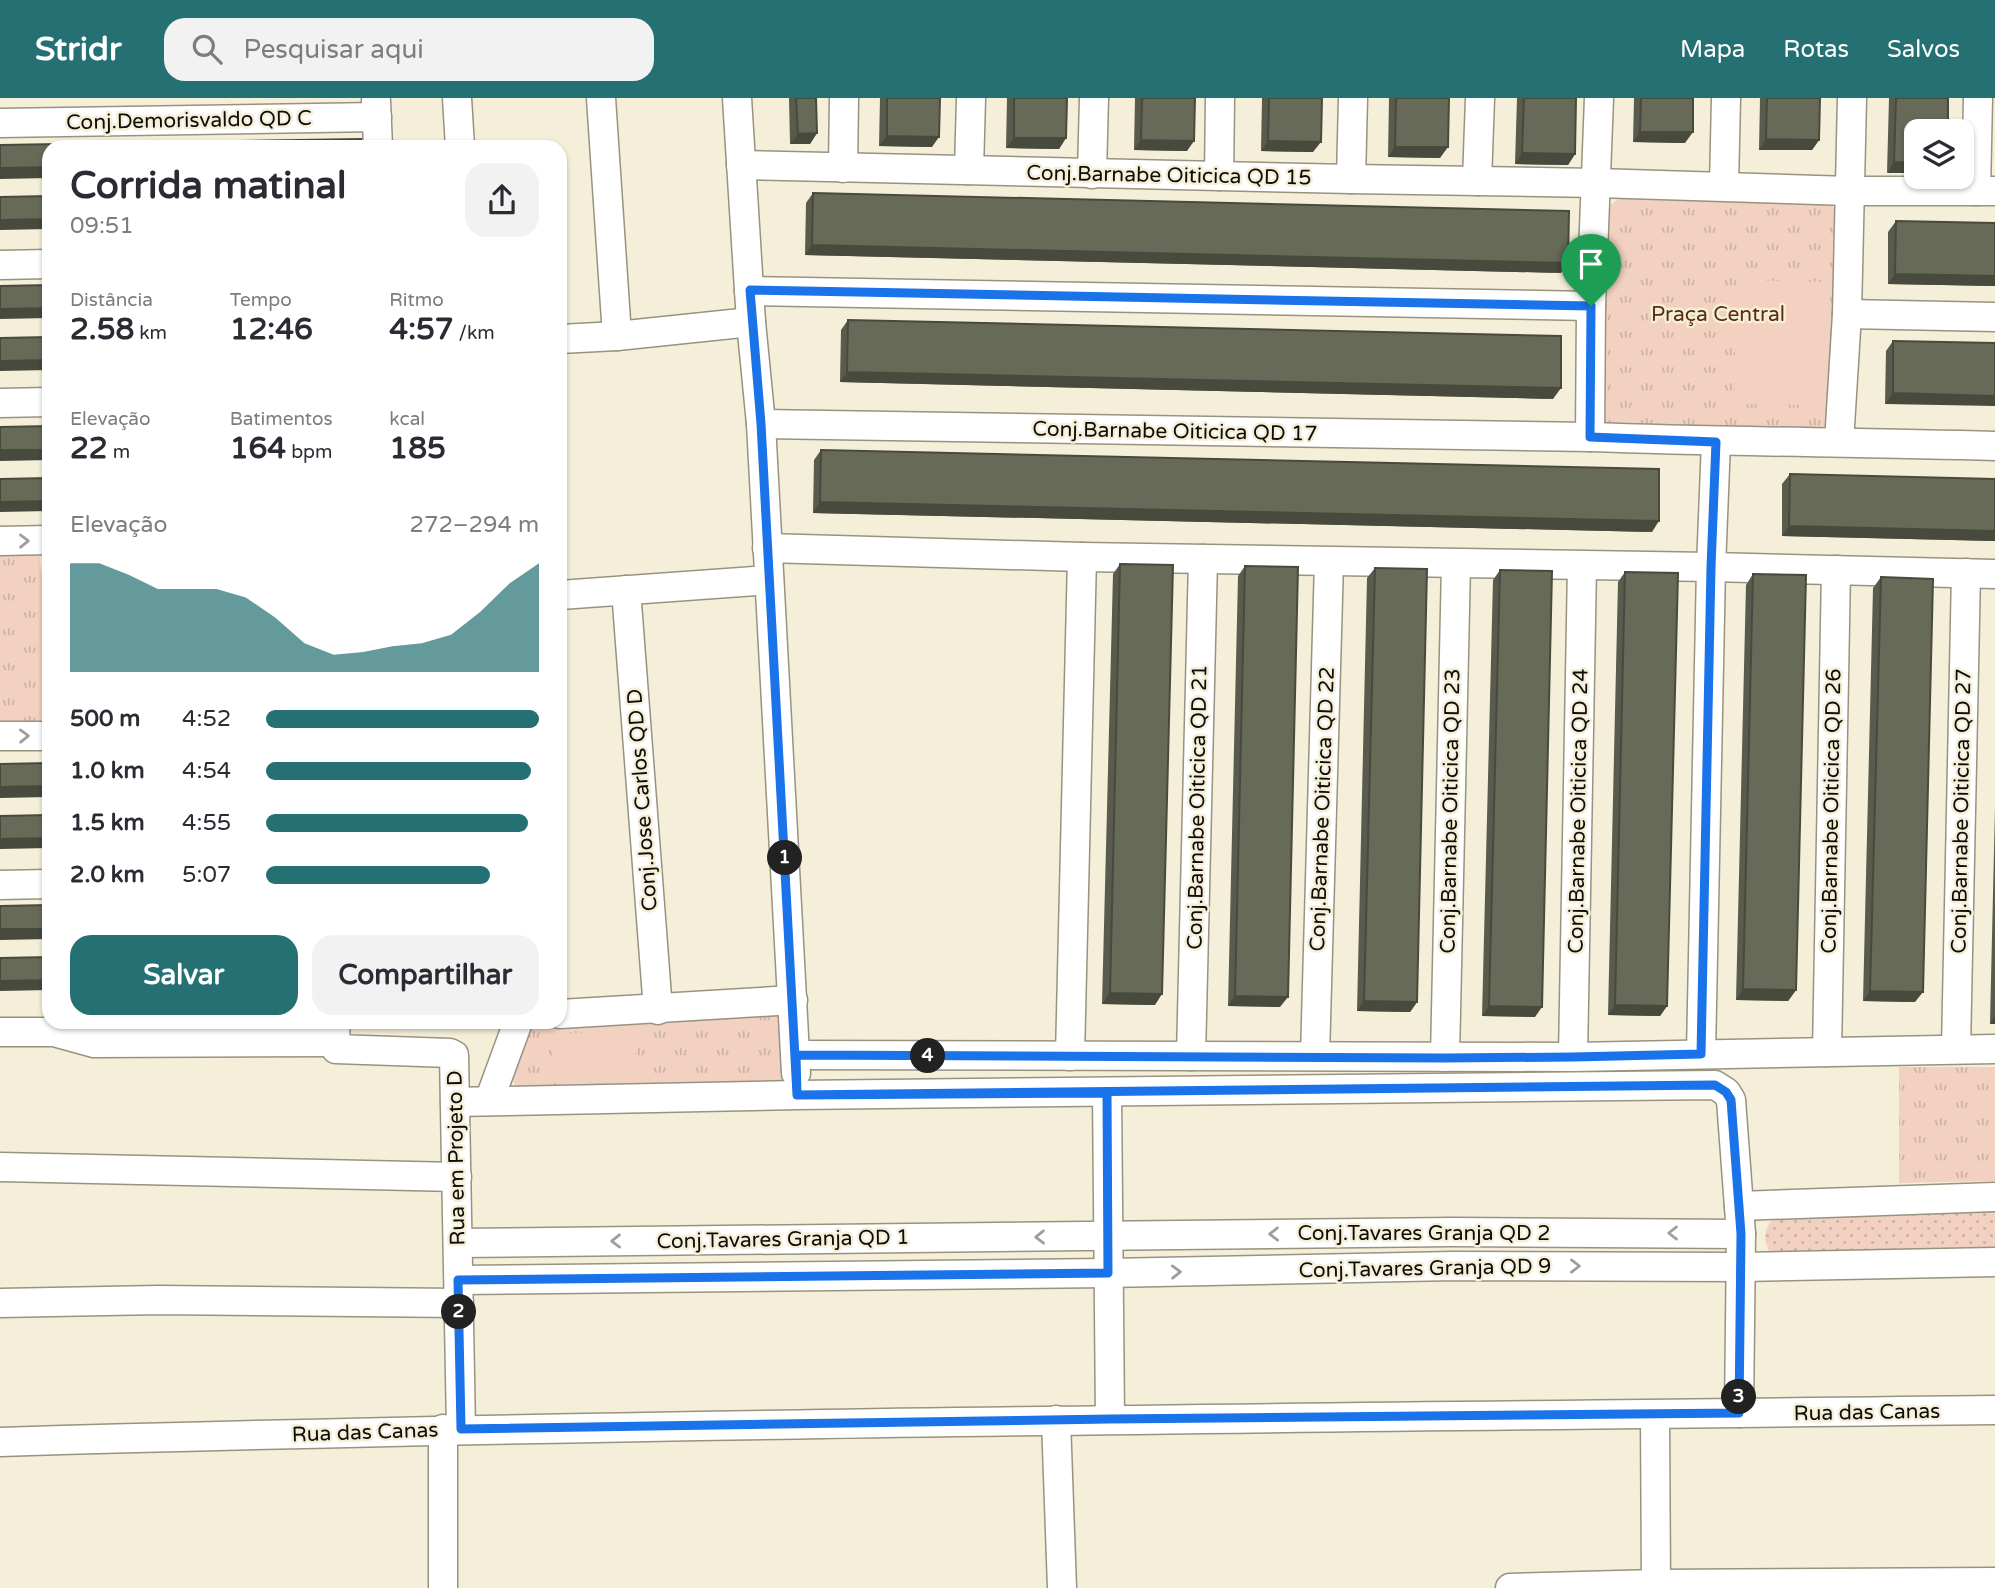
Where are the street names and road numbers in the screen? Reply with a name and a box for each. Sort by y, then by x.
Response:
street label: Conj.Demorisvaldo QD C [66,106,312,135]
street label: Conj.Barnabe Oiticica QD 15 [1026,161,1312,190]
street label: Conj.Barnabe Oiticica QD 17 [1032,417,1318,446]
street label: Conj.Barnabe Oiticica QD 21 [1183,664,1212,950]
street label: Conj.Barnabe Oiticica QD 22 [1305,666,1340,952]
street label: Conj.Barnabe Oiticica QD 23 [1436,668,1465,954]
street label: Conj.Barnabe Oiticica QD 24 [1564,668,1593,954]
street label: Conj.Barnabe Oiticica QD 26 [1817,668,1846,954]
street label: Conj.Barnabe Oiticica QD 27 [1947,668,1976,954]
street label: Conj.Jose Carlos QD D [622,688,663,912]
street label: Rua em Projeto D [442,1070,471,1246]
street label: Conj.Tavares Granja QD 2 [1298,1221,1550,1246]
street label: Conj.Tavares Granja QD 1 [656,1225,910,1254]
street label: Conj.Tavares Granja QD 9 [1298,1254,1552,1283]
street label: Rua das Canas [1793,1399,1941,1426]
street label: Rua das Canas [291,1417,439,1448]

